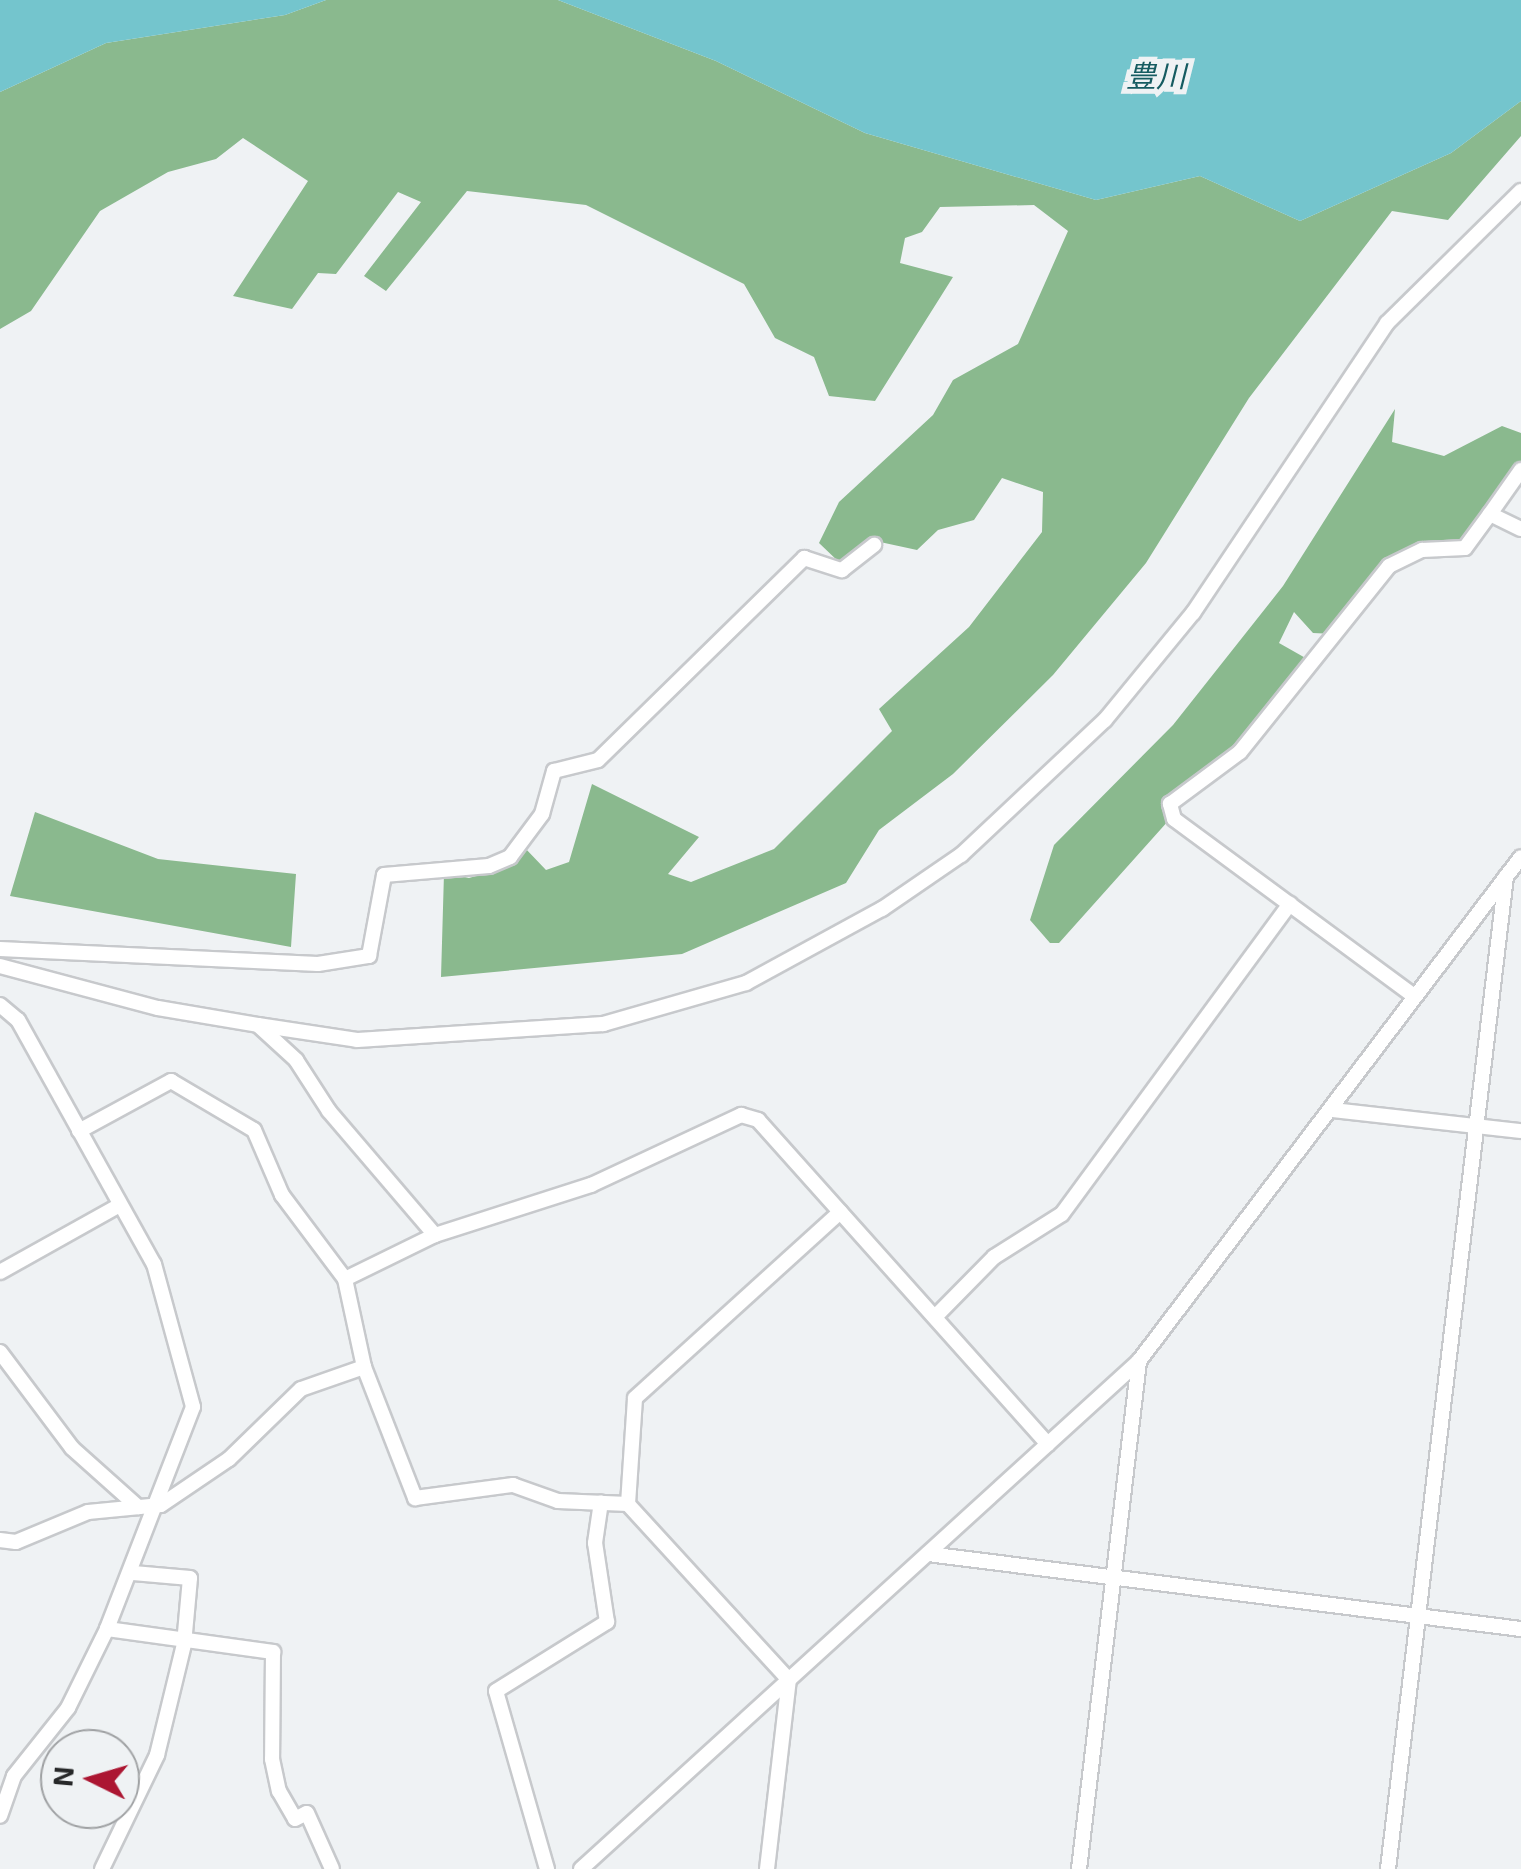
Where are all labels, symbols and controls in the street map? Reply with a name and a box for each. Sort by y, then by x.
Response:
water label: 豊川 [1126,57,1186,93]
north arrow [40,1729,140,1829]
text: N [44,1765,80,1788]

